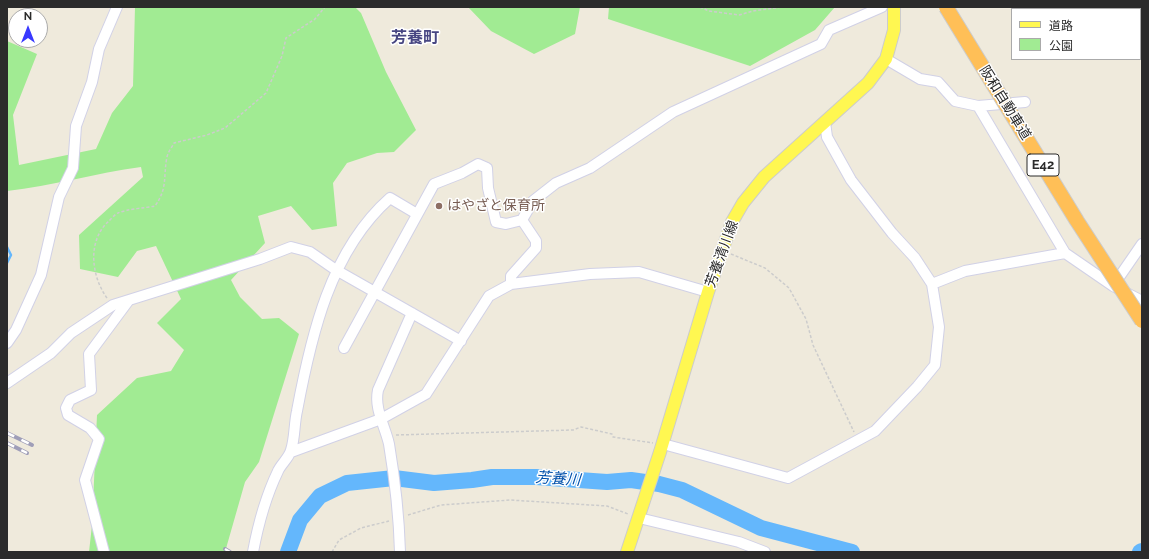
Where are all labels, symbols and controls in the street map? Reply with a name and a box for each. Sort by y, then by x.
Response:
north arrow [8,8,48,48]
legend [1011,8,1141,60]
text: N [24,10,32,23]
text: 道路 [1049,19,1073,33]
district label: 芳養町 [391,28,439,48]
text: 公園 [1049,39,1073,53]
street label: 阪和自動車道 [976,63,1034,143]
road number: E42 [1027,154,1059,176]
place label: はやざと保育所 [447,198,545,214]
marker: はやざと保育所 [434,201,444,211]
street label: 芳養清川線 [702,218,742,290]
water label: 芳養川 [535,468,581,490]

